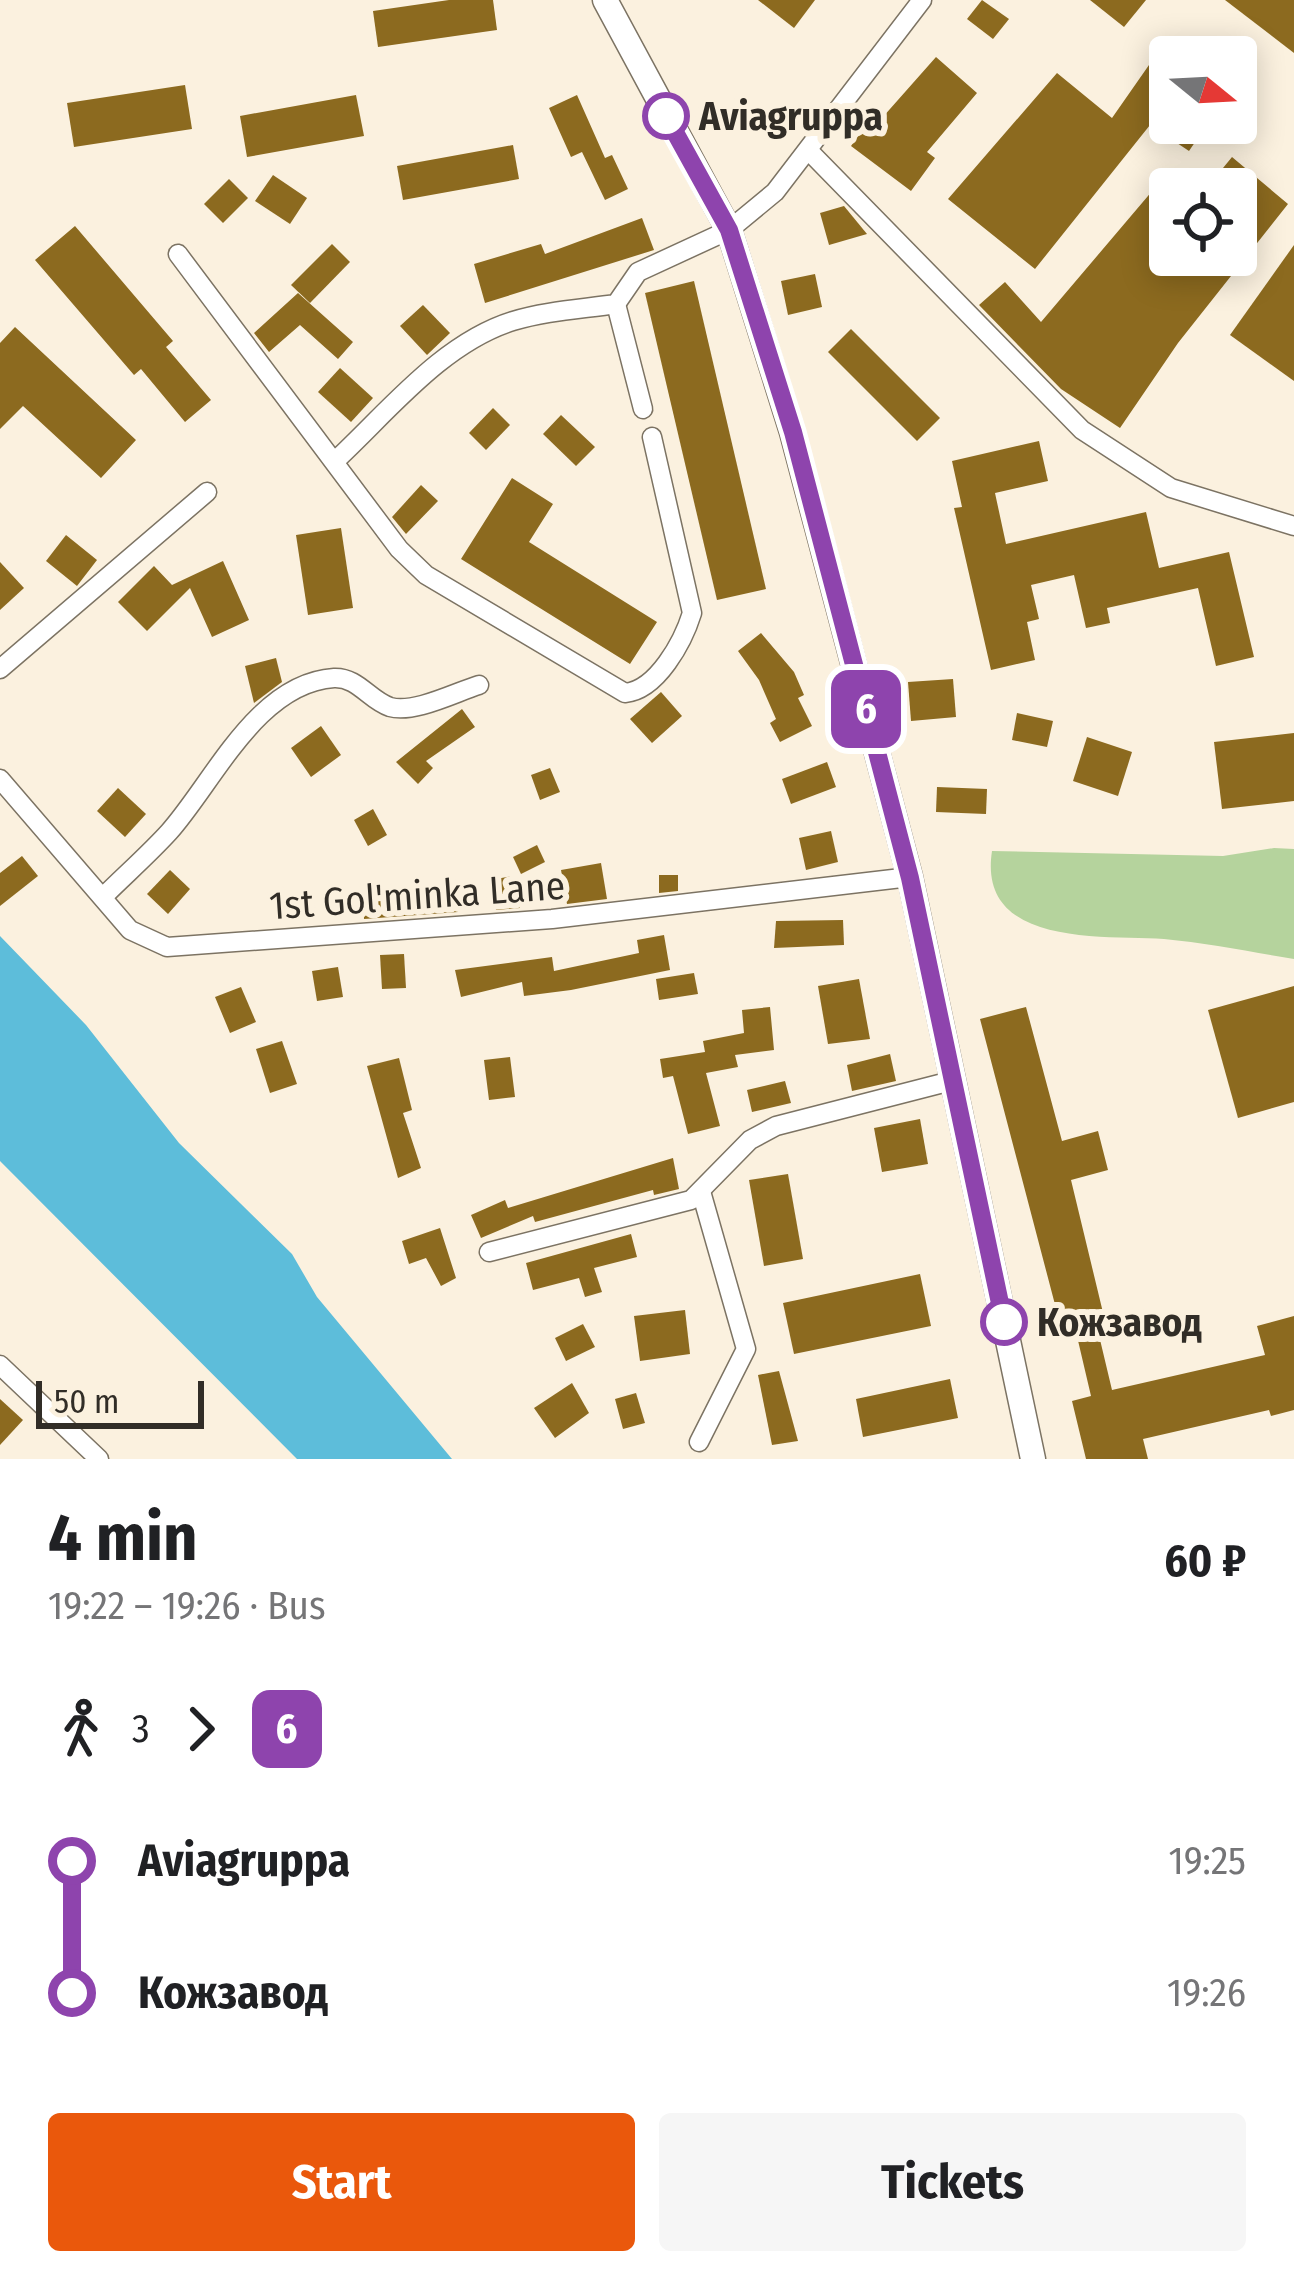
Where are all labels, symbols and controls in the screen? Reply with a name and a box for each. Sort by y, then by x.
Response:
north arrow [1149,36,1257,144]
map controls [1149,36,1257,276]
marker: Aviagruppa [644,94,688,138]
place label: Aviagruppa [698,94,883,140]
button: locate [1149,168,1257,276]
line badge: 6 [827,670,905,748]
text: 6 [855,684,877,734]
street label: 1st Gol'minka Lane [268,863,567,929]
marker: Кожзавод [982,1300,1026,1344]
place label: Кожзавод [1037,1300,1202,1346]
scale bar [36,1375,204,1428]
text: 50 m [54,1382,119,1422]
text: 4 min [48,1498,198,1577]
text: 60 ₽ [1164,1534,1246,1588]
text: 19:22 – 19:26 · Bus [48,1583,326,1629]
icon: walk [48,1696,114,1762]
icon: forward [168,1696,234,1762]
text: 6 [276,1704,298,1754]
text: 3 [132,1706,150,1752]
text: Aviagruppa [138,1834,350,1888]
text: 19:25 [1168,1838,1246,1884]
text: Кожзавод [138,1966,328,2020]
text: 19:26 [1167,1970,1246,2016]
button: Start [48,2113,635,2251]
button: Tickets [659,2113,1246,2251]

